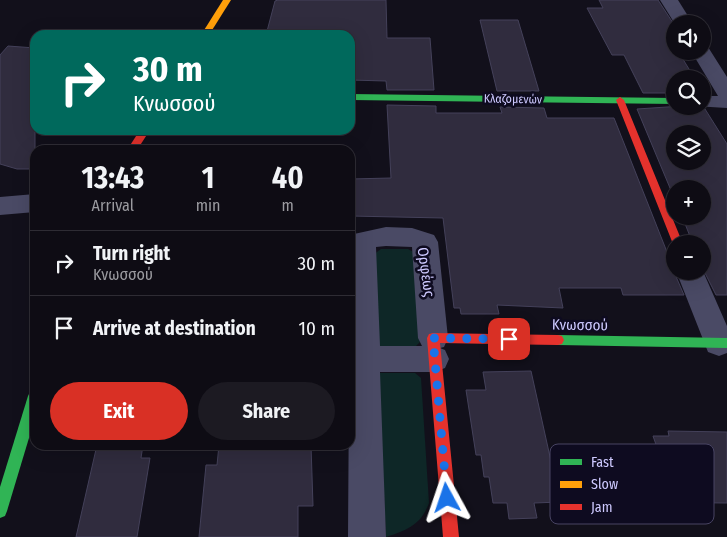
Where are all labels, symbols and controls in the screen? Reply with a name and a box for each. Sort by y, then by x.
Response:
map controls [666,15,711,280]
button: sound [666,15,711,60]
text: 30 m [133,48,203,90]
icon: right [50,50,115,115]
button: search [666,70,711,115]
text: Κνωσσού [133,90,216,117]
street label: Κλαζομενών [484,91,543,107]
button: layers [666,125,711,170]
text: 13:43 [81,160,144,196]
text: 1 [202,160,214,196]
text: 40 [272,160,304,196]
button: + [666,180,711,225]
text: Arrival [92,196,134,215]
text: min [196,196,220,215]
text: m [282,196,294,215]
button: − [666,235,711,280]
text: Turn right [93,242,170,265]
street label: Ορφέως [414,246,438,299]
icon: right [50,249,78,277]
text: 30 m [297,252,335,275]
text: Κνωσσού [93,265,153,284]
icon: arrive [50,314,78,342]
street label: Κνωσσού [552,316,608,334]
text: Arrive at destination [93,317,256,340]
text: 10 m [299,317,335,340]
pin [488,318,530,360]
icon: arrive [495,325,523,353]
button: Exit [50,382,188,440]
button: Share [198,382,335,440]
legend [550,444,714,524]
text: Fast [591,454,614,471]
position arrow [420,471,472,523]
text: Slow [591,476,618,493]
text: Jam [591,499,612,516]

